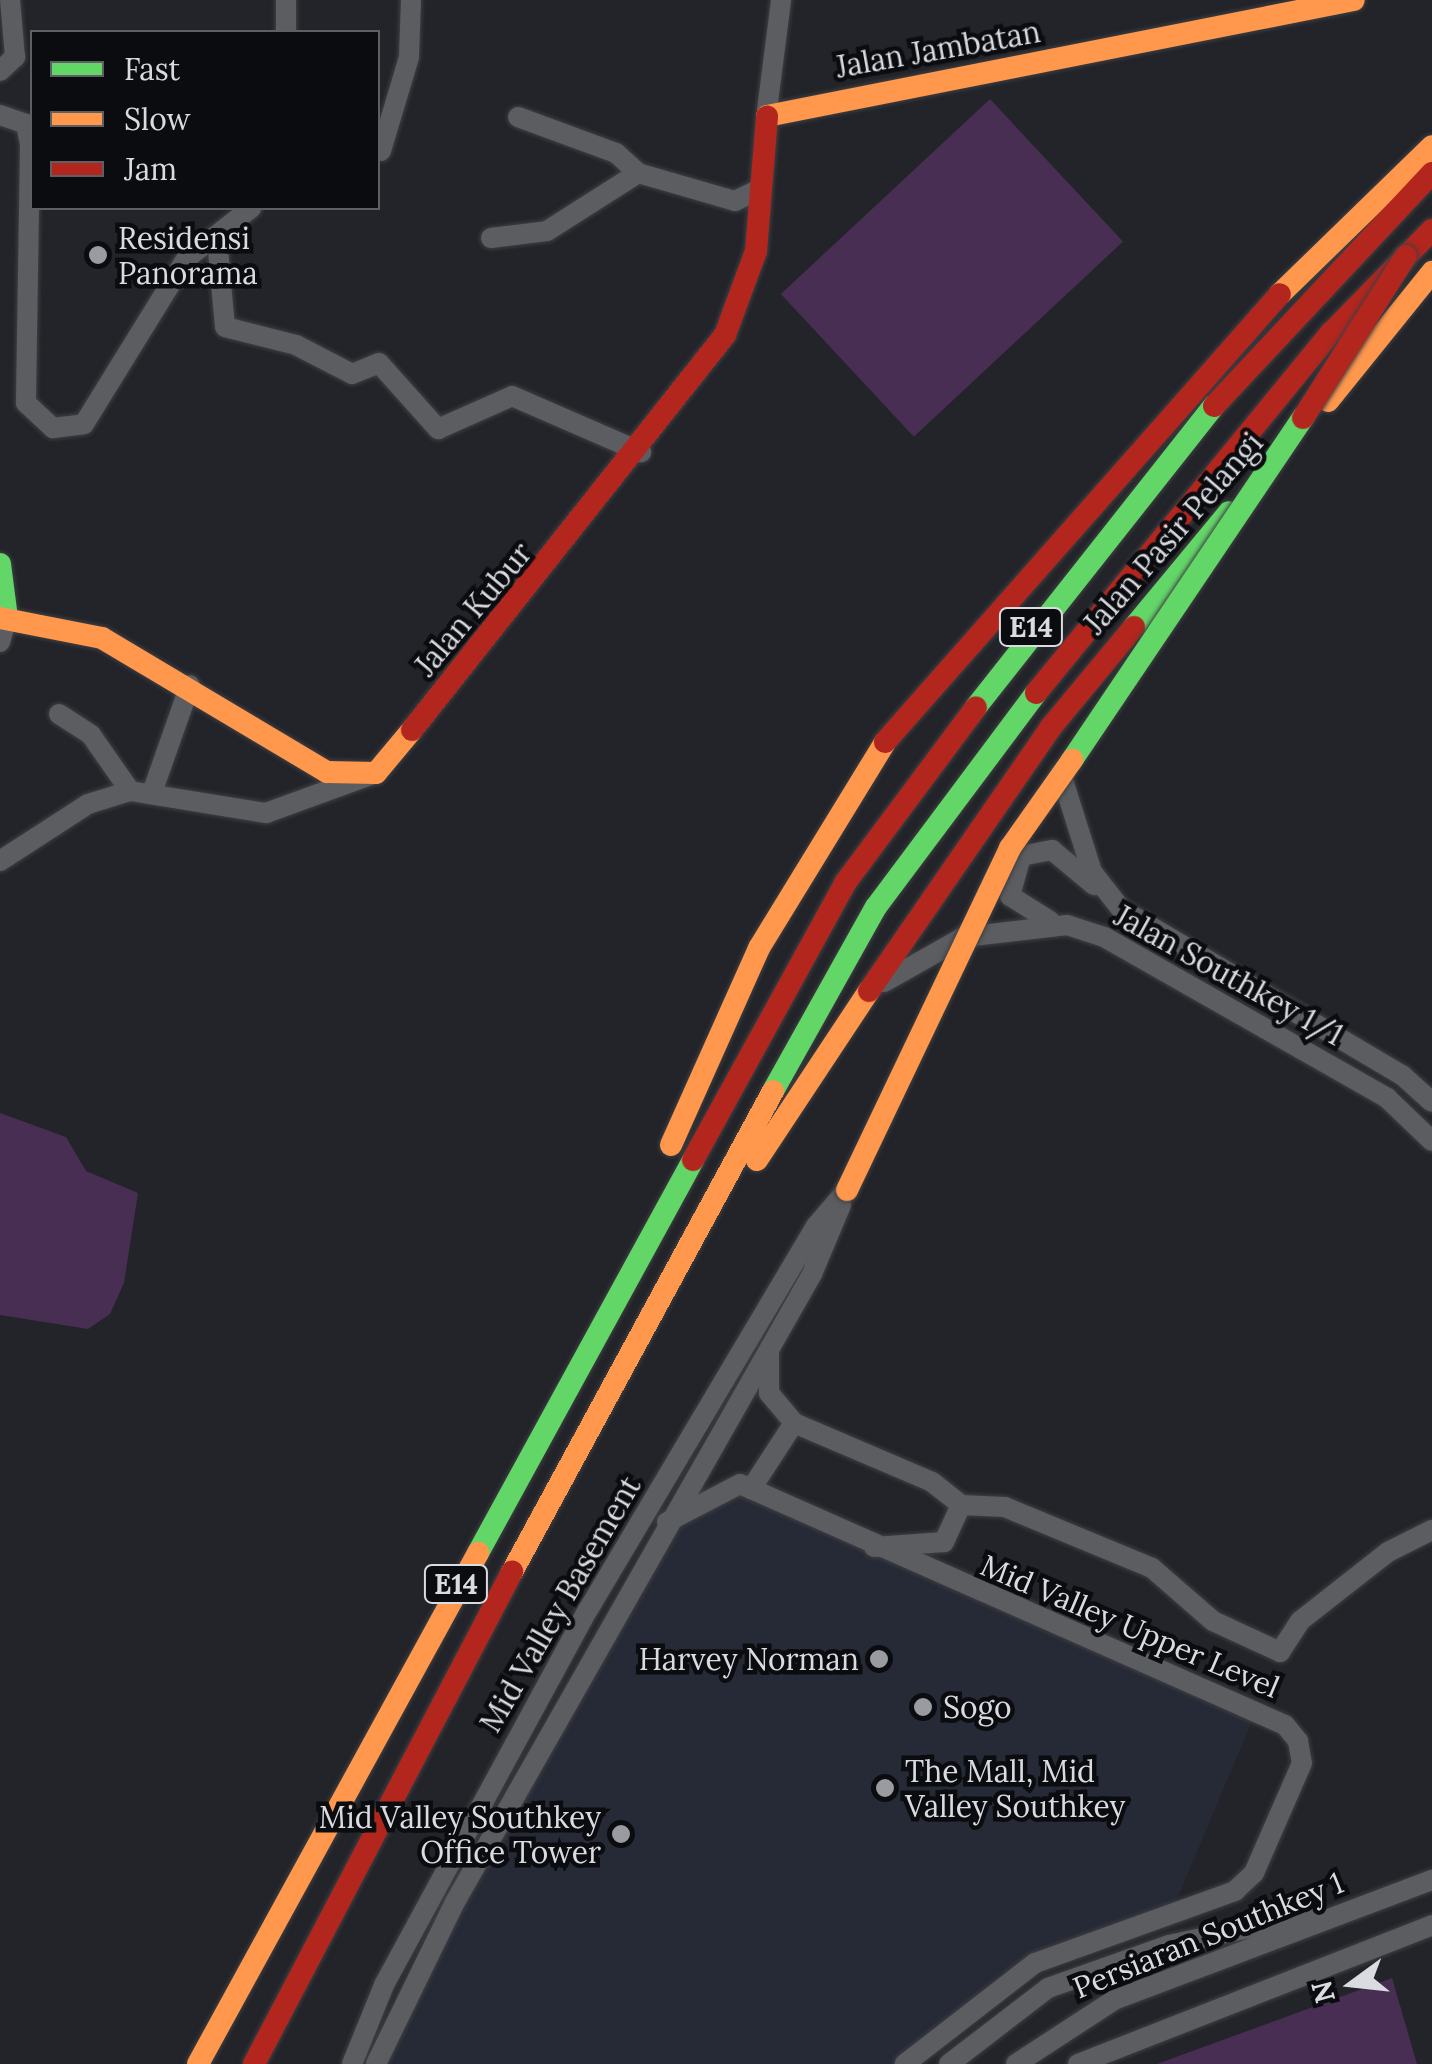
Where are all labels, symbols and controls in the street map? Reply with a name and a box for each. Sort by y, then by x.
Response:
street label: Jalan Jambatan [833,13,1043,85]
legend [30,30,380,210]
text: Fast [124,50,180,88]
text: Slow [124,100,190,138]
text: Jam [124,150,177,188]
place label: Residensi Panorama [118,220,258,290]
marker: Residensi Panorama [87,244,109,266]
street label: Jalan Pasir Pelangi [1076,425,1270,641]
street label: Jalan Kubur [407,535,539,683]
road number: E14 [998,604,1064,650]
street label: Jalan Southkey 1/1 [1108,897,1350,1053]
street label: Mid Valley Basement [472,1470,648,1738]
street label: Mid Valley Upper Level [975,1547,1285,1705]
road number: E14 [424,1561,488,1607]
place label: Harvey Norman [639,1641,859,1677]
marker: Harvey Norman [868,1648,890,1670]
place label: Sogo [943,1689,1012,1725]
marker: Sogo [912,1696,934,1718]
place label: The Mall, Mid Valley Southkey [905,1753,1125,1824]
marker: The Mall, Mid Valley Southkey [874,1777,896,1799]
place label: Mid Valley Southkey Office Tower [319,1799,601,1870]
marker: Mid Valley Southkey Office Tower [610,1823,632,1845]
street label: Persiaran Southkey 1 [1068,1864,1348,2006]
north arrow [1302,1934,1402,2034]
text: N [1303,1977,1343,2007]

